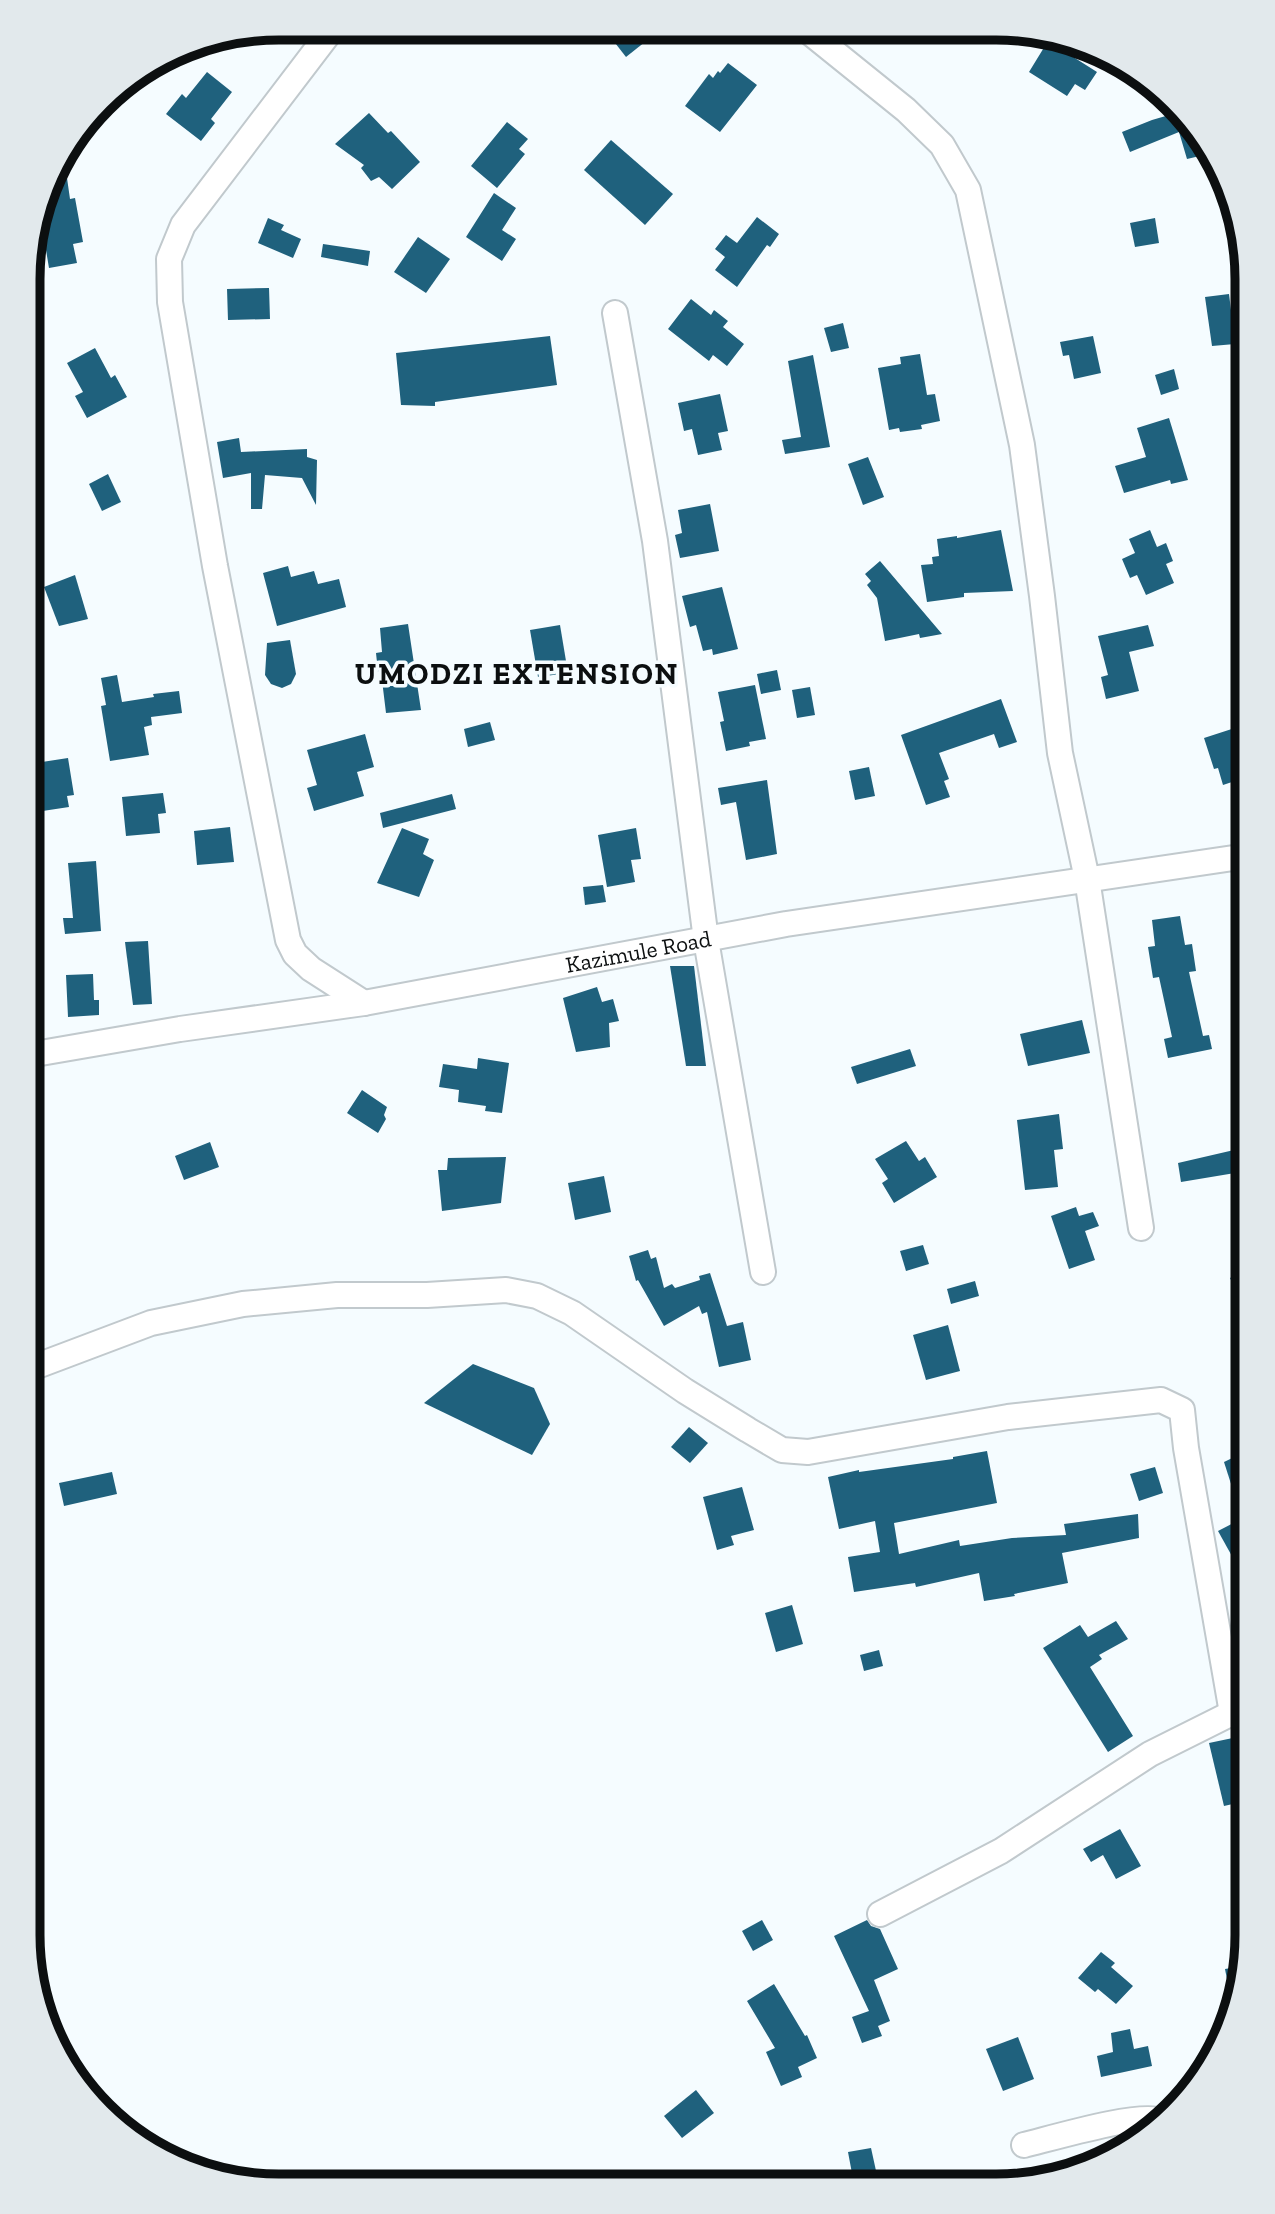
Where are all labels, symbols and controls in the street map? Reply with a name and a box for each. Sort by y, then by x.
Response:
district label: UMODZI EXTENSION [355,656,679,692]
street label: Kazimule Road [563,924,714,979]

